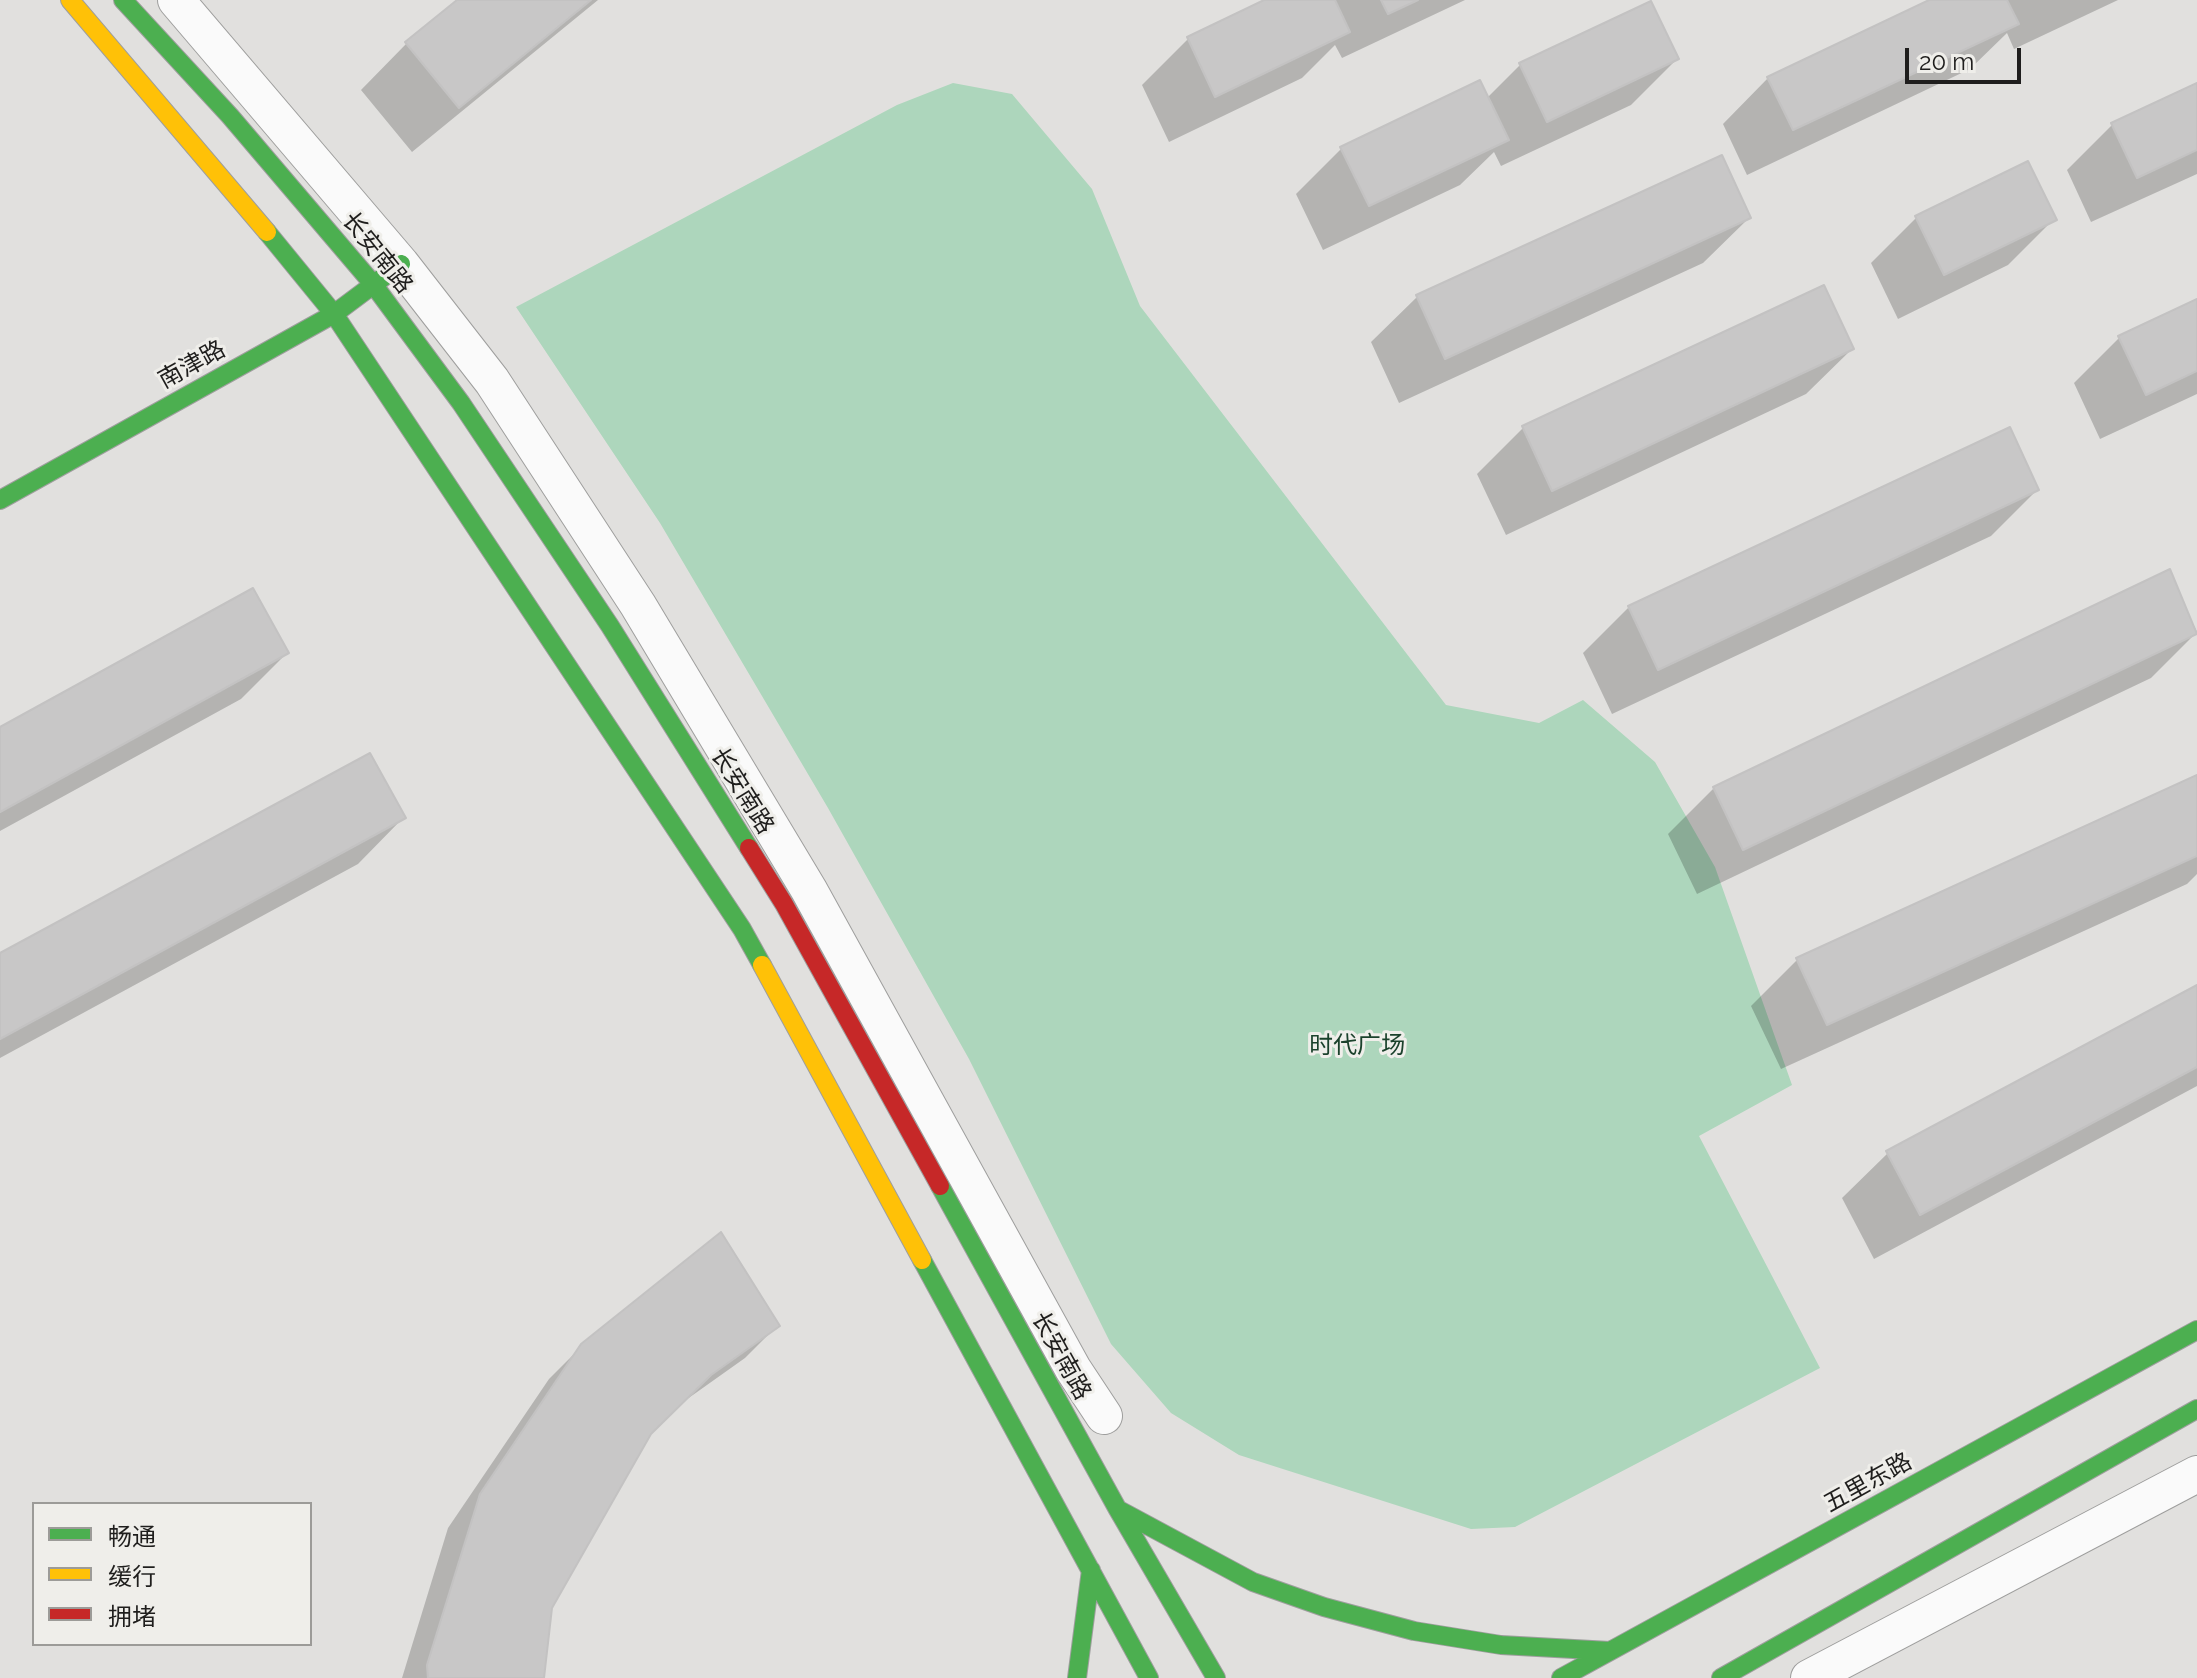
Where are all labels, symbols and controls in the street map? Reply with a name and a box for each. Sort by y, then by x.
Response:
scale bar [1909,32,2025,82]
text: 20 m [1919,47,1974,76]
street label: 长安南路 [336,207,418,299]
street label: 南津路 [154,335,230,395]
street label: 长安南路 [704,743,780,839]
park label: 时代广场 [1309,1032,1405,1060]
street label: 长安南路 [1025,1307,1097,1405]
street label: 五里东路 [1819,1447,1917,1519]
legend [32,1502,312,1646]
text: 畅通 [108,1522,156,1551]
text: 缓行 [108,1562,156,1591]
text: 拥堵 [108,1602,156,1631]

